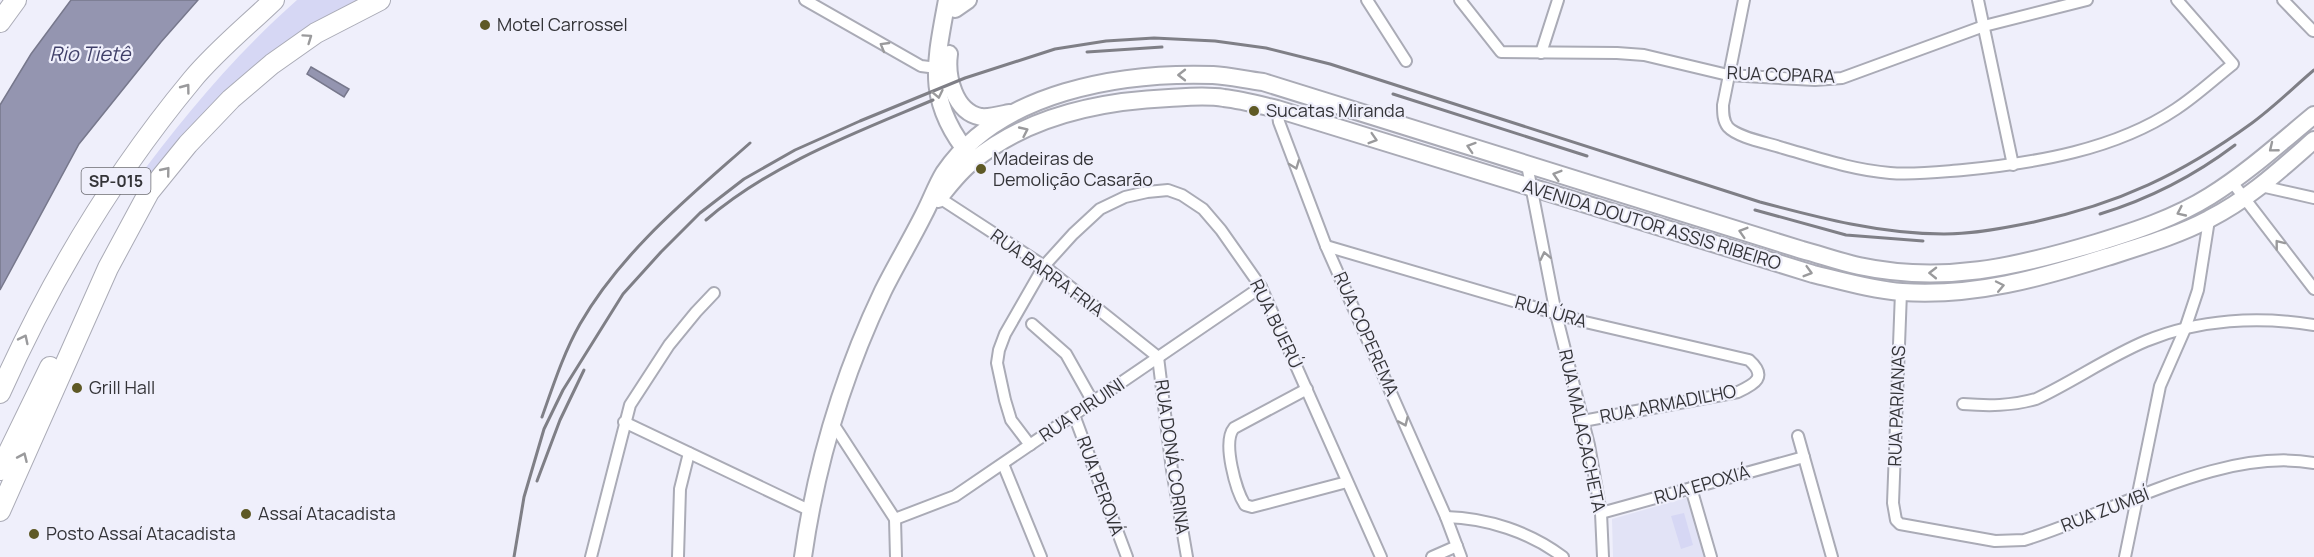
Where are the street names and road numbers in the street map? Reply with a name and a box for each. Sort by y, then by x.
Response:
street label: RUA COPARA [1726,60,1836,88]
road number: SP-015 [82,168,150,194]
street label: AVENIDA DOUTOR ASSIS RIBEIRO [1520,173,1784,275]
street label: RUA BARRA FRIA [986,223,1110,322]
street label: RUA COPEREMA [1329,268,1405,400]
street label: RUA BUERÚ [1245,275,1309,372]
street label: RUA ÚRA [1512,289,1591,333]
street label: RUA PARIANAS [1882,345,1910,467]
street label: RUA MALACACHETA [1554,347,1612,515]
street label: RUA PIRUINI [1034,372,1129,447]
street label: RUA DONÁ CORINA [1150,378,1196,536]
street label: RUA ARMADILHO [1598,378,1738,428]
street label: RUA PEROVÁ [1072,432,1130,539]
street label: RUA EPOXIÁ [1651,459,1753,509]
street label: RUA ZUMBÍ [2057,481,2152,537]

